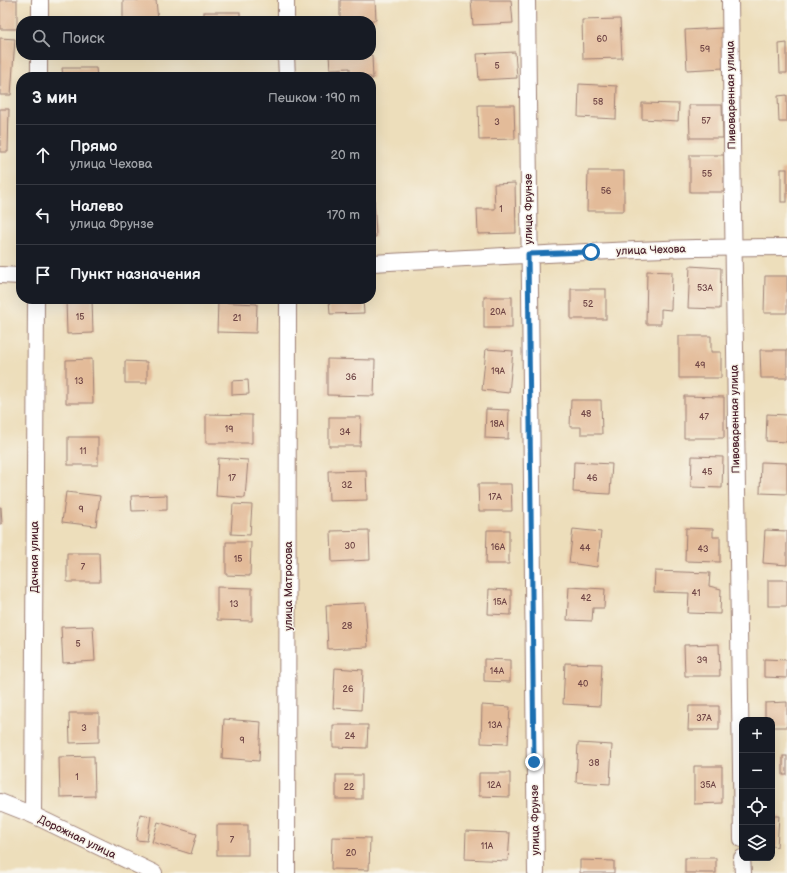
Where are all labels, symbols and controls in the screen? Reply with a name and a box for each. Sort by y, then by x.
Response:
search box [16,16,376,60]
icon: search [30,27,52,49]
text: Поиск [62,29,105,48]
house number: 60 [597,34,607,45]
street label: Пивоваренная улица [724,40,738,150]
house number: 59 [700,44,710,55]
house number: 5 [494,61,500,72]
text: 3 мин [32,88,77,108]
text: Пешком · 190 m [268,90,360,106]
house number: 58 [593,97,603,108]
house number: 57 [701,116,711,127]
house number: 3 [494,117,500,128]
text: Прямо [70,137,117,156]
icon: ahead [32,144,54,166]
text: 20 m [330,147,360,163]
text: улица Чехова [70,156,152,172]
house number: 55 [702,169,712,180]
street label: улица Фрунзе [522,174,535,244]
house number: 56 [601,186,612,197]
text: Налево [70,197,123,216]
icon: left [32,204,54,226]
house number: 1 [499,204,503,215]
text: 170 m [327,207,360,223]
text: улица Фрунзе [70,216,154,232]
street label: улица Чехова [616,242,687,258]
route start [582,243,600,261]
icon: arrive [32,264,54,286]
text: Пункт назначения [70,265,201,284]
house number: 53А [697,283,714,294]
house number: 52 [583,299,594,310]
house number: 20А [490,307,507,318]
house number: 15 [76,312,84,323]
house number: 21 [233,313,241,324]
house number: 49 [695,360,705,371]
street label: Пивоваренная улица [728,364,742,474]
house number: 19А [491,366,506,377]
house number: 36 [345,372,357,383]
house number: 13 [74,376,84,387]
house number: 48 [581,409,591,420]
house number: 47 [699,412,710,423]
house number: 18А [490,419,505,430]
house number: 19 [225,424,233,435]
house number: 34 [339,427,351,438]
house number: 11 [80,446,86,457]
house number: 45 [702,467,712,478]
house number: 17 [228,473,237,484]
house number: 46 [587,473,598,484]
house number: 32 [342,480,353,491]
house number: 17А [488,492,502,503]
house number: 9 [78,504,84,515]
street label: Дачная улица [28,520,41,593]
street label: улица Матросова [282,541,295,631]
house number: 30 [345,541,355,552]
house number: 16А [491,542,506,553]
house number: 44 [580,543,591,554]
house number: 43 [697,544,709,555]
house number: 15 [234,554,242,565]
house number: 7 [81,562,86,573]
house number: 41 [692,588,700,599]
house number: 42 [581,593,592,604]
house number: 15А [493,597,508,608]
house number: 13 [229,599,239,610]
house number: 28 [342,621,352,632]
house number: 5 [75,639,81,650]
house number: 39 [697,655,707,666]
house number: 14А [490,666,505,677]
house number: 40 [578,679,588,690]
house number: 26 [343,684,354,695]
house number: 37А [696,713,712,724]
map controls [739,717,775,861]
button: + [739,717,775,753]
house number: 13А [488,720,503,731]
house number: 3 [81,723,87,734]
house number: 24 [345,731,356,742]
house number: 9 [239,735,245,746]
route end [525,753,543,771]
button: − [739,753,775,789]
house number: 38 [589,758,599,769]
house number: 1 [75,772,79,783]
house number: 12А [487,780,502,791]
house number: 35А [700,780,717,791]
house number: 22 [344,782,355,793]
street label: улица Фрунзе [528,784,542,856]
button: locate [739,789,775,825]
street label: Дорожная улица [36,812,119,862]
button: layers [739,825,775,861]
house number: 7 [230,835,235,846]
house number: 11А [481,841,494,852]
house number: 20 [346,848,356,859]

